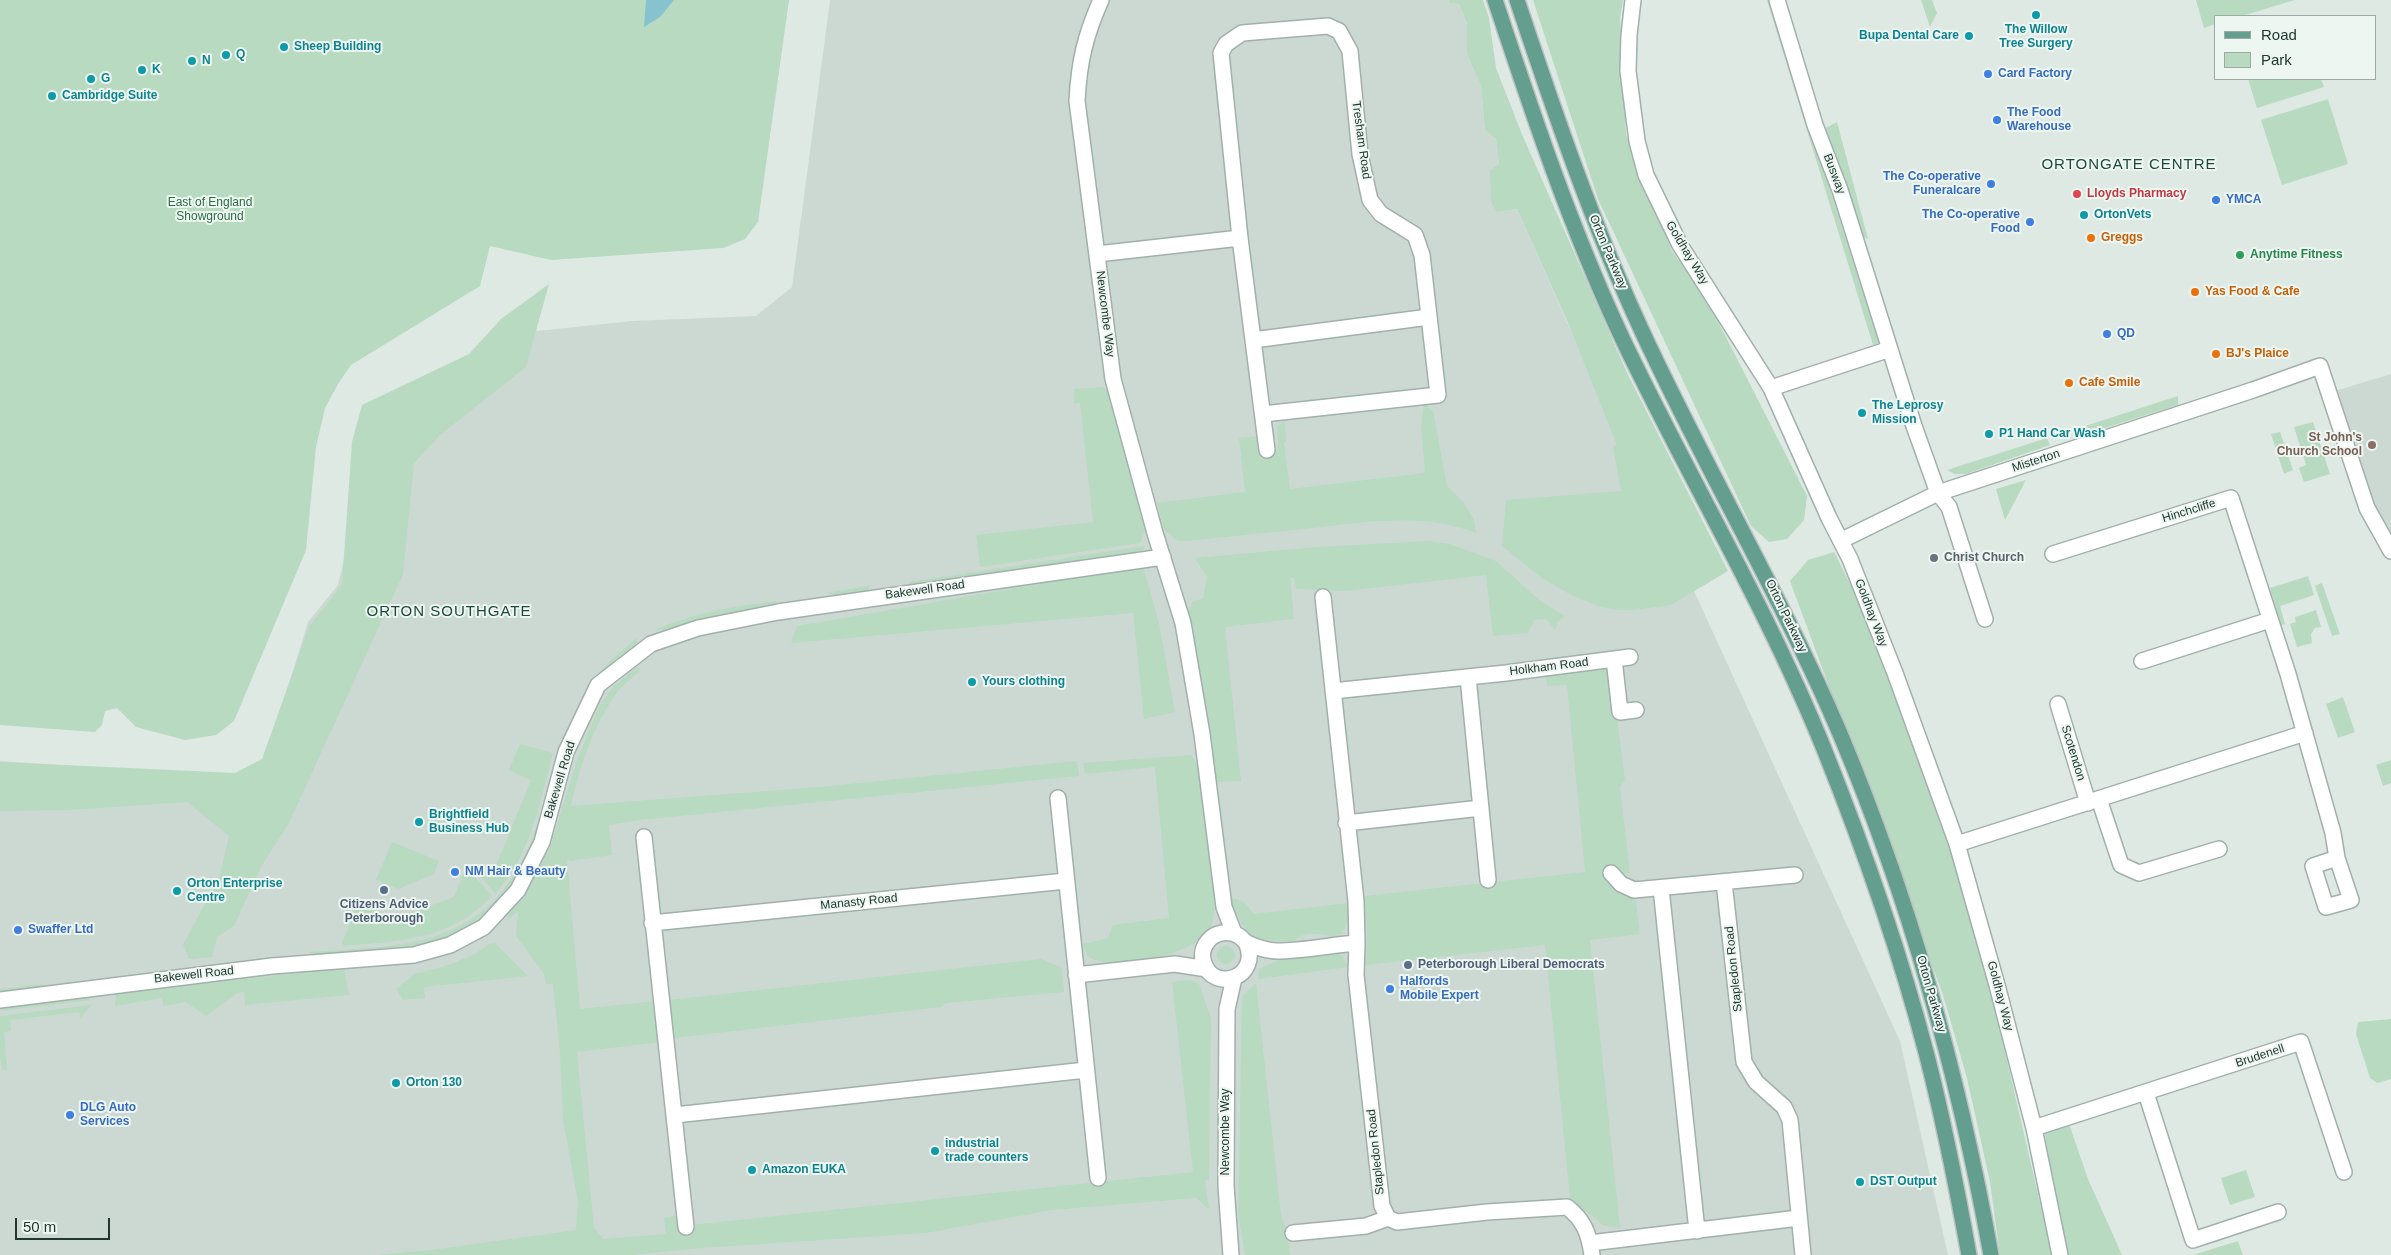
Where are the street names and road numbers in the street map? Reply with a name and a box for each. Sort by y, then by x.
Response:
street label: Tresham Road [1348,100,1374,180]
street label: Busway [1820,152,1848,196]
street label: Orton Parkway [1586,213,1630,291]
street label: Goldhay Way [1662,219,1712,287]
street label: Newcombe Way [1093,270,1117,358]
street label: Misterton [2010,447,2062,475]
street label: Hinchcliffe [2161,496,2217,526]
street label: Bakewell Road [884,577,966,603]
street label: Orton Parkway [1762,577,1810,655]
street label: Goldhay Way [1851,577,1891,649]
street label: Holkham Road [1509,655,1589,679]
street label: Scotendon [2058,723,2088,783]
street label: Bakewell Road [541,740,579,820]
street label: Manasty Road [820,891,898,913]
street label: Stapledon Road [1722,925,1746,1013]
street label: Orton Parkway [1913,954,1949,1034]
street label: Goldhay Way [1984,960,2016,1032]
street label: Bakewell Road [153,964,235,986]
street label: Brudenell [2234,1041,2286,1071]
street label: Newcombe Way [1219,1089,1233,1175]
street label: Stapledon Road [1364,1108,1388,1196]

